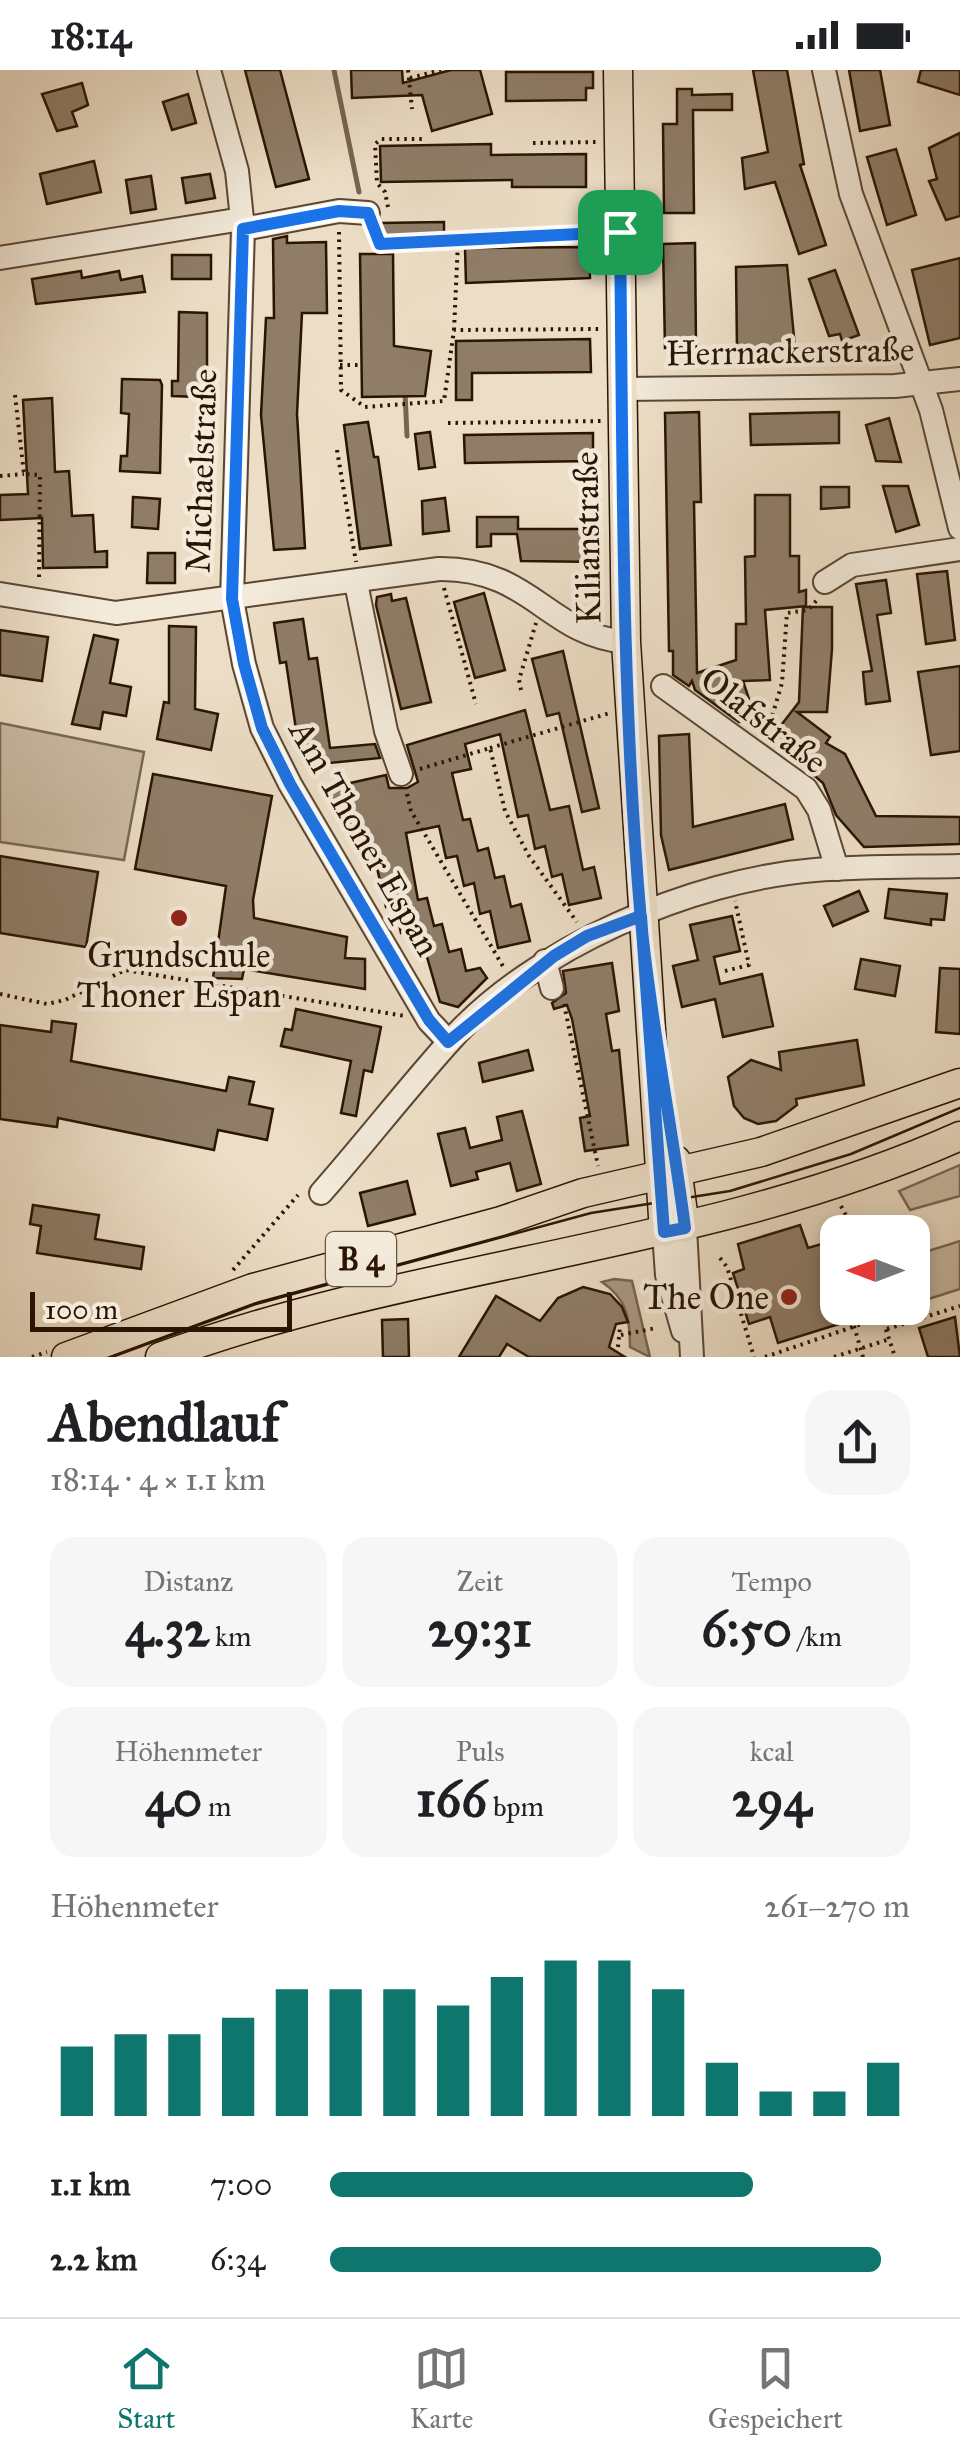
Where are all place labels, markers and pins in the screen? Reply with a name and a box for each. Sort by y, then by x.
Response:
pin [578,190,663,275]
marker: Grundschule Thoner Espan [168,907,190,929]
place label: Grundschule Thoner Espan [77,934,281,1017]
place label: The One [643,1276,769,1319]
marker: The One [778,1286,800,1308]

